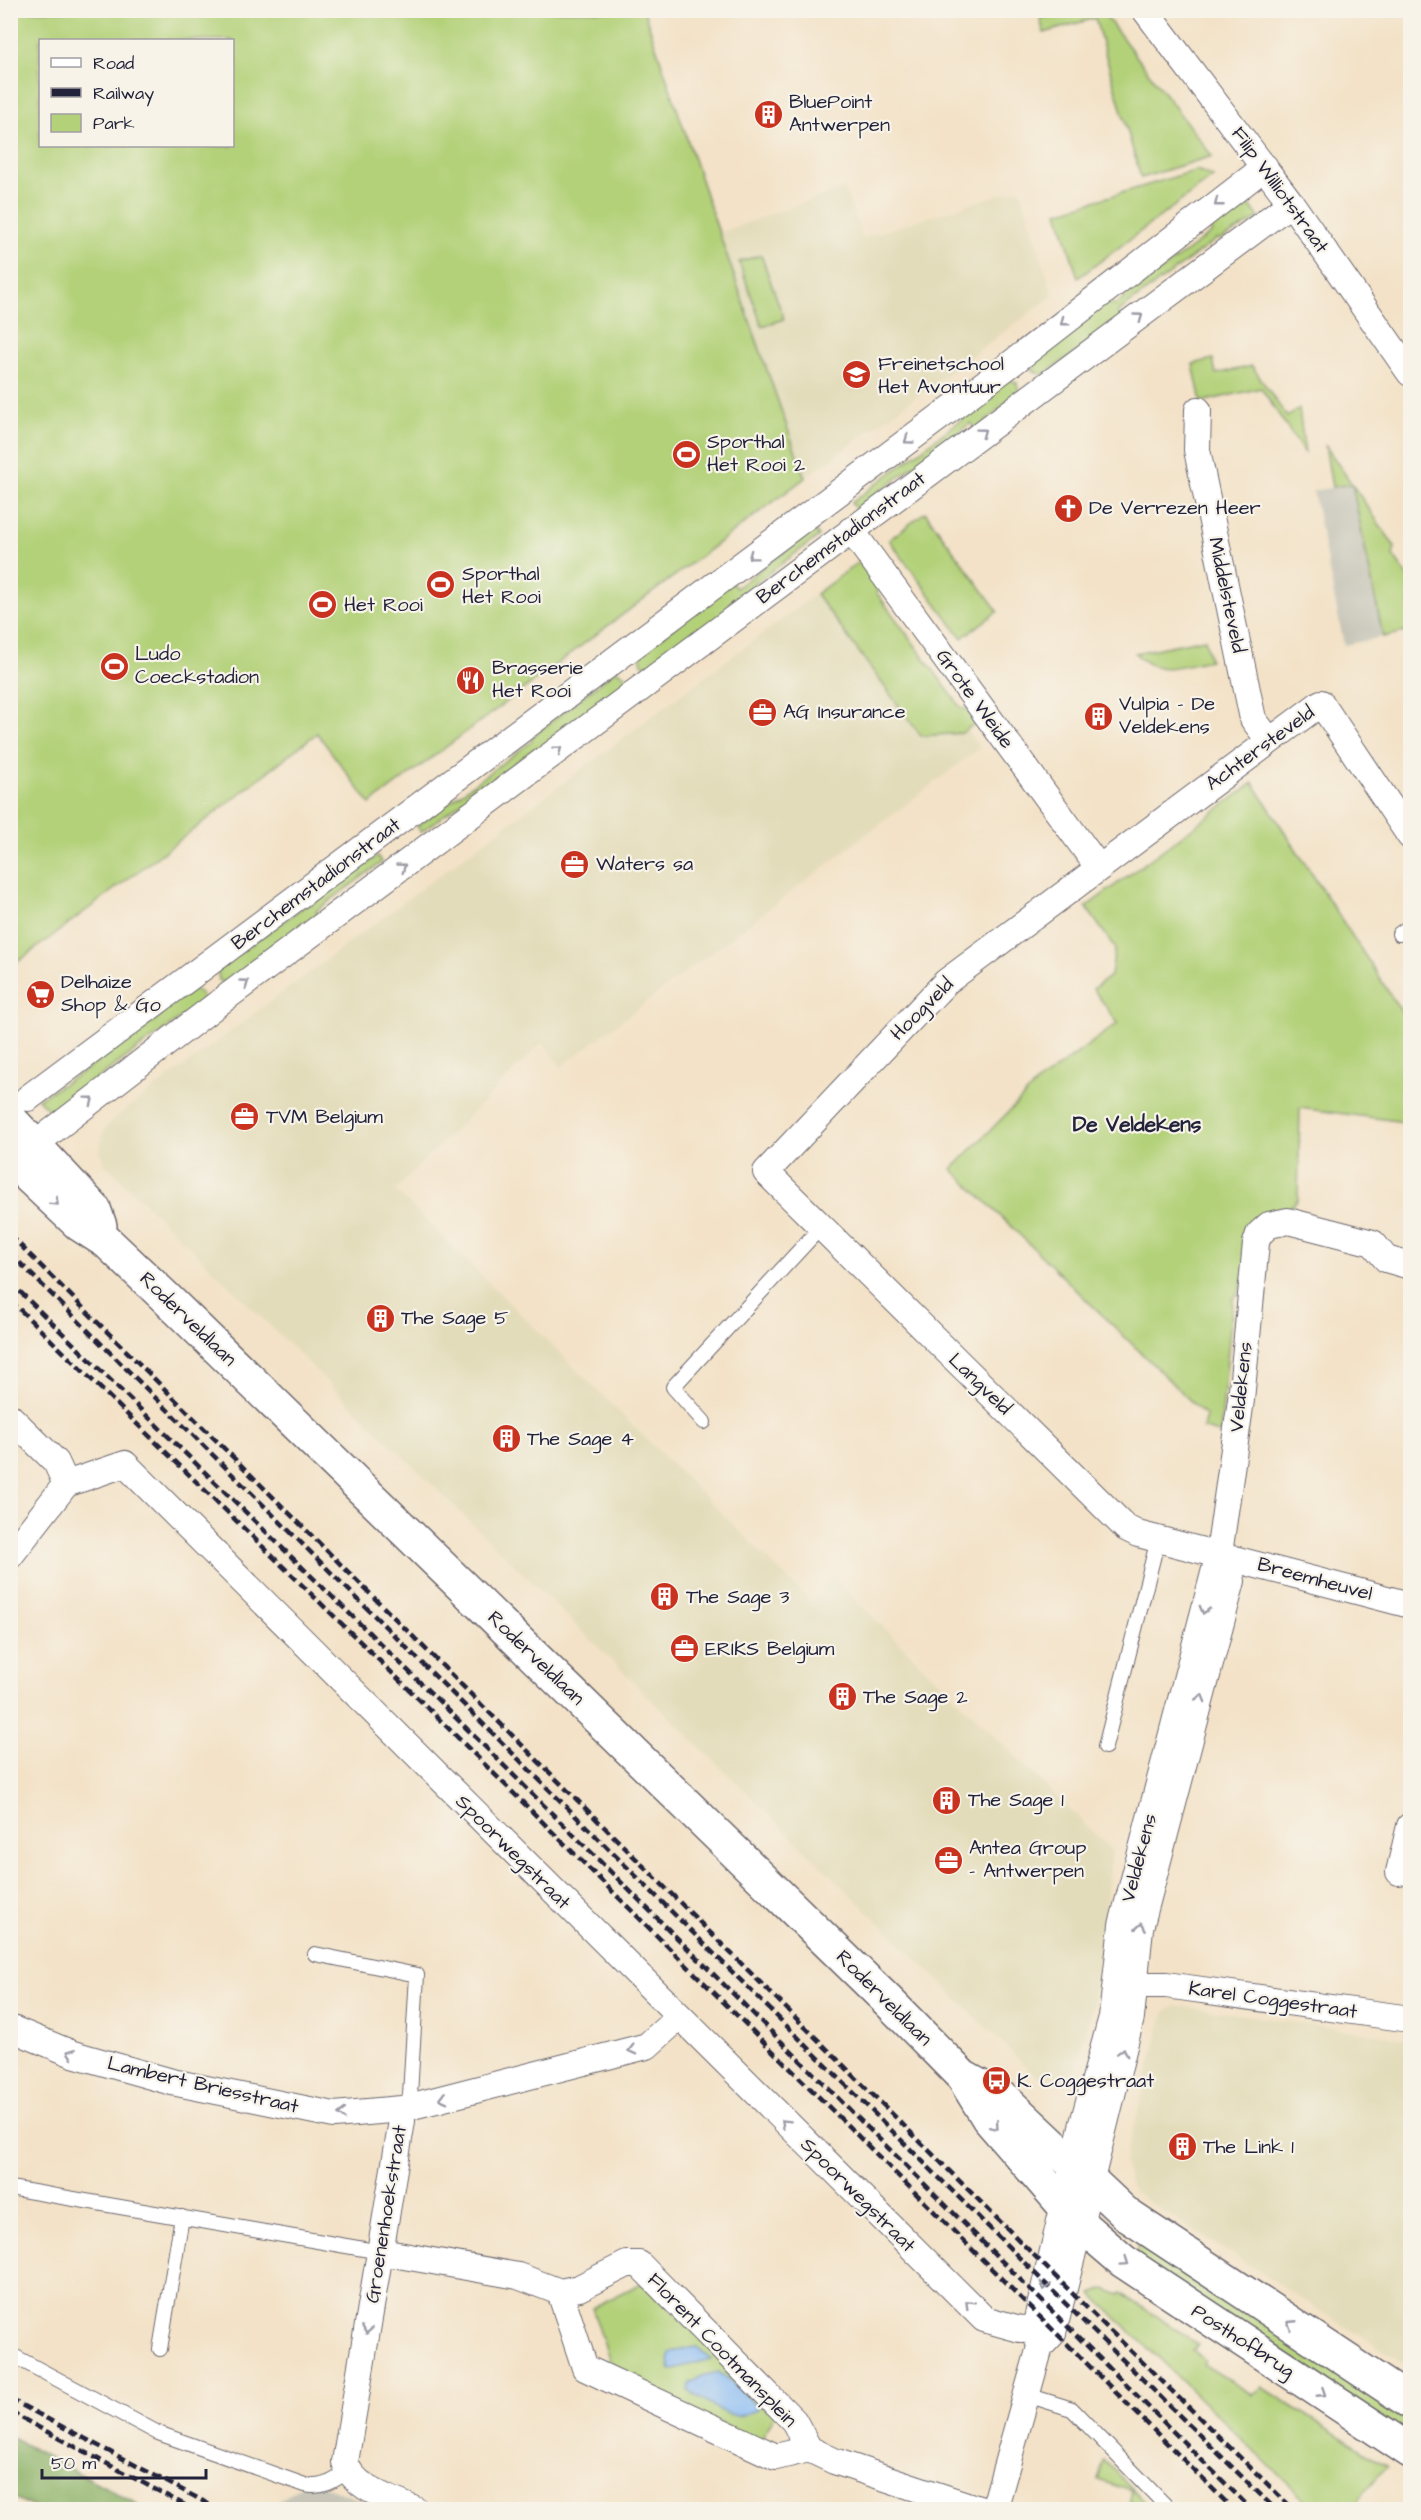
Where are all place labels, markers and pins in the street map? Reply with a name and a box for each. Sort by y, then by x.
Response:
place label: BluePoint Antwerpen [789,88,890,139]
building icon: BluePoint Antwerpen [752,98,784,130]
place label: Freinetschool Het Avontuur [878,350,1004,401]
school or university icon: Freinetschool Het Avontuur [841,359,873,391]
place label: Sporthal Het Rooi 2 [707,428,806,479]
sports icon: Sporthal Het Rooi 2 [670,438,702,470]
church icon: De Verrezen Heer [1052,492,1084,524]
place label: De Verrezen Heer [1089,494,1261,522]
place label: Sporthal Het Rooi [462,560,541,611]
sports icon: Sporthal Het Rooi [425,569,457,601]
sports icon: Het Rooi [307,589,339,621]
place label: Het Rooi [344,591,423,619]
place label: Ludo Coeckstadion [135,640,259,691]
sports icon: Ludo Coeckstadion [98,650,130,682]
place label: Brasserie Het Rooi [492,654,583,705]
restaurant icon: Brasserie Het Rooi [455,664,487,696]
place label: Vulpia - De Veldekens [1119,690,1215,741]
office icon: AG Insurance [746,696,778,728]
place label: AG Insurance [783,698,906,726]
building icon: Vulpia - De Veldekens [1082,700,1114,732]
office icon: Waters sa [559,848,591,880]
place label: Waters sa [596,850,693,878]
place label: Delhaize Shop & Go [61,968,161,1019]
supermarket icon: Delhaize Shop & Go [24,978,56,1010]
office icon: TVM Belgium [229,1101,261,1133]
place label: TVM Belgium [266,1103,383,1132]
building icon: The Sage 5 [364,1302,396,1334]
place label: The Sage 5 [401,1304,509,1333]
building icon: The Sage 4 [490,1423,522,1455]
place label: The Sage 4 [527,1425,634,1454]
building icon: The Sage 3 [649,1581,681,1613]
place label: The Sage 3 [686,1583,790,1612]
office icon: ERIKS Belgium [668,1633,700,1665]
place label: ERIKS Belgium [705,1635,835,1664]
building icon: The Sage 2 [826,1681,858,1713]
place label: The Sage 2 [863,1683,968,1712]
building icon: The Sage 1 [931,1784,963,1816]
place label: The Sage 1 [968,1786,1064,1815]
place label: Antea Group - Antwerpen [969,1834,1086,1885]
office icon: Antea Group - Antwerpen [932,1844,964,1876]
bus stop icon: K. Coggestraat [980,2065,1012,2097]
place label: K. Coggestraat [1017,2067,1154,2096]
building icon: The Link 1 [1166,2131,1198,2163]
place label: The Link 1 [1203,2133,1294,2161]

